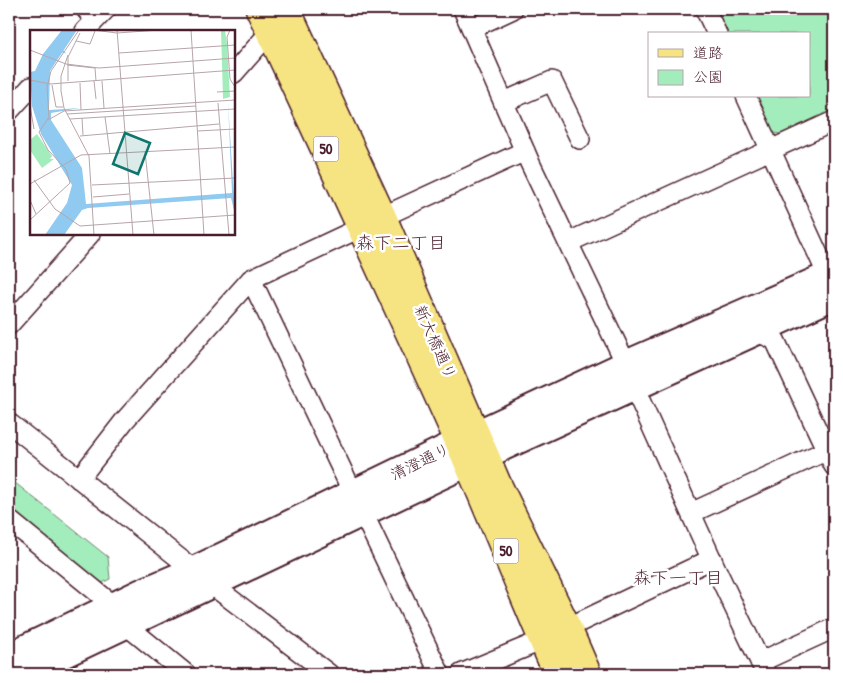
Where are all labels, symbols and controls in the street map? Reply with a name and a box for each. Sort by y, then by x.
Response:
inset map [30,30,235,235]
legend [648,32,810,98]
text: 道路 [693,42,723,63]
text: 公園 [693,66,723,87]
road number: 50 [314,136,338,162]
district label: 森下二丁目 [356,230,446,255]
street label: 新大橋通り [410,301,462,383]
street label: 清澄通り [386,437,454,485]
road number: 50 [494,538,518,564]
district label: 森下一丁目 [633,565,723,590]

